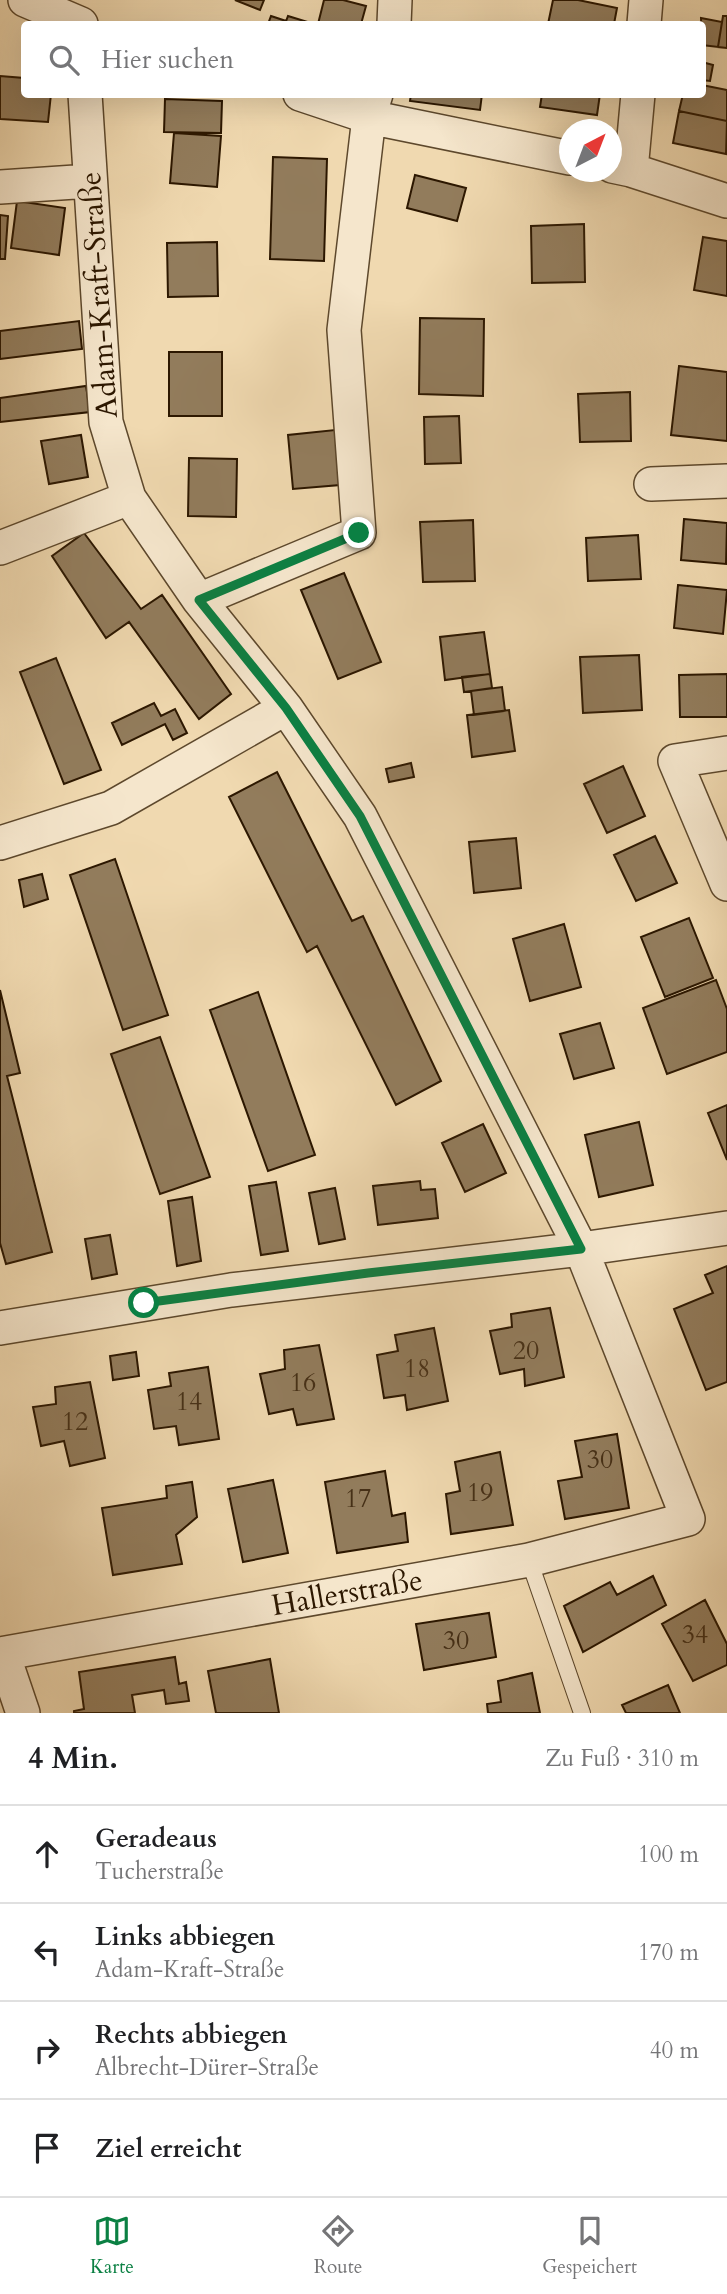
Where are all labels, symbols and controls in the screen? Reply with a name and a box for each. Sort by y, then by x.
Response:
search box [21,21,706,98]
icon: search [45,41,83,79]
text: Hier suchen [101,42,234,77]
north arrow [559,119,622,182]
street label: Adam-Kraft-Straße [70,170,128,420]
route end [343,517,374,548]
route start [128,1287,159,1318]
house number: 20 [513,1333,539,1368]
house number: 18 [404,1351,430,1386]
house number: 16 [290,1365,316,1400]
house number: 14 [176,1384,202,1419]
house number: 12 [62,1404,88,1439]
house number: 30 [587,1442,613,1477]
house number: 19 [467,1475,493,1510]
house number: 17 [345,1481,371,1516]
street label: Hallerstraße [268,1560,426,1626]
house number: 34 [682,1617,708,1652]
house number: 30 [443,1623,469,1658]
text: 4 Min. [28,1738,118,1779]
text: Zu Fuß · 310 m [545,1743,699,1774]
text: Geradeaus [95,1821,217,1856]
icon: ahead [28,1835,66,1873]
text: 100 m [638,1839,699,1870]
text: Tucherstraße [95,1856,224,1887]
text: Links abbiegen [95,1919,275,1954]
icon: left [28,1933,66,1971]
text: 170 m [638,1937,699,1968]
text: Adam-Kraft-Straße [95,1954,284,1985]
text: Rechts abbiegen [95,2017,287,2052]
icon: right [28,2031,66,2069]
text: 40 m [650,2035,699,2066]
text: Albrecht-Dürer-Straße [95,2052,319,2083]
icon: arrive [28,2129,66,2167]
text: Ziel erreicht [95,2131,241,2166]
tab: Karte [90,2212,134,2280]
tab: Route [314,2212,362,2280]
tab: Gespeichert [542,2212,637,2280]

